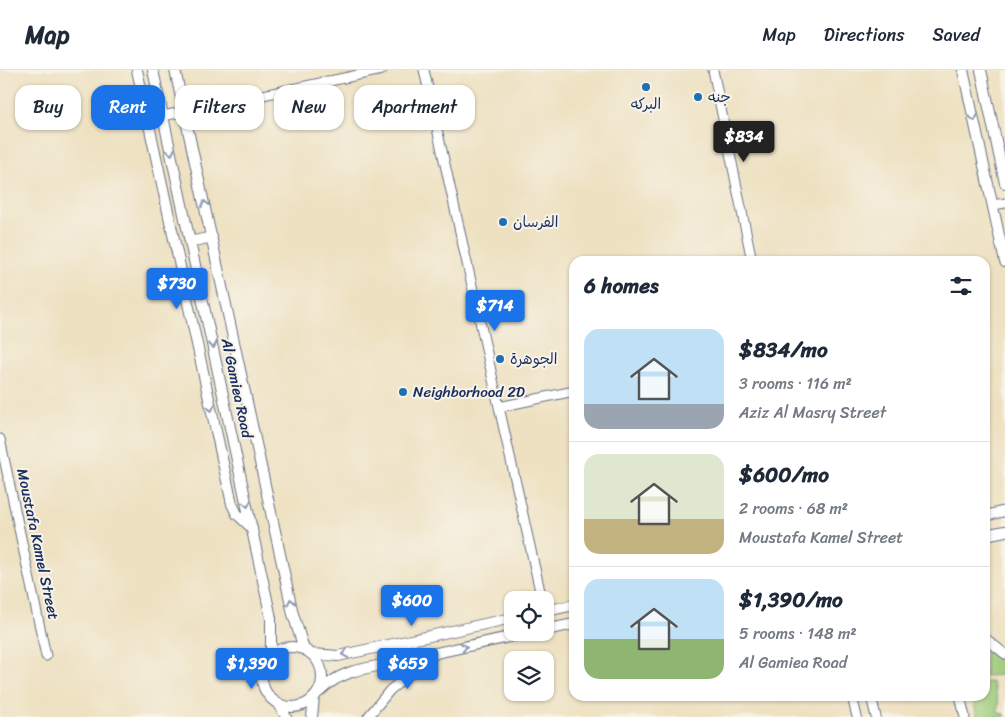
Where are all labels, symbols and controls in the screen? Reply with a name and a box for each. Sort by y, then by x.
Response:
text: Map [25,14,69,56]
text: Map [763,19,796,51]
text: Directions [824,19,905,51]
text: Saved [933,19,980,51]
marker: البركه [640,81,652,93]
place label: جنه [708,84,731,110]
chip: Buy [15,85,81,130]
chip: Rent [91,85,165,130]
chip: Filters [175,85,264,130]
chip: New [274,85,344,130]
chip: Apartment [354,85,475,130]
place label: البركه [631,91,661,117]
marker: جنه [692,91,704,103]
one-way arrow [968,113,978,122]
pin: $834 [714,121,774,163]
text: $834 [724,122,764,151]
one-way arrow [165,147,176,156]
one-way arrow [200,199,210,208]
place label: الفرسان [513,209,558,235]
marker: الفرسان [497,216,509,228]
text: 6 homes [584,267,659,305]
pin: $730 [147,268,207,310]
text: $730 [158,269,196,298]
icon: filters [947,272,975,300]
pin: $714 [465,290,525,332]
text: $714 [477,291,513,320]
text: $834/mo [739,331,828,369]
street label: Al Gamiea Road [214,335,260,441]
one-way arrow [207,340,218,349]
place label: الجوهرة [510,346,557,372]
icon: home [624,349,684,409]
marker: الجوهرة [494,353,506,365]
text: 3 rooms · 116 m² [739,369,852,398]
place label: Neighborhood 2D [413,379,525,405]
marker: Neighborhood 2D [397,386,409,398]
text: Aziz Al Masry Street [739,398,886,427]
one-way arrow [205,404,216,413]
text: $600/mo [739,456,829,494]
street label: Moustafa Kamel Street [9,466,67,622]
icon: home [624,474,684,534]
text: 2 rooms · 68 m² [739,494,848,523]
one-way arrow [241,499,252,508]
text: Moustafa Kamel Street [739,523,903,552]
text: $1,390/mo [739,581,843,619]
pin: $600 [382,584,442,627]
text: $600 [392,586,432,615]
map controls [504,591,554,701]
button: locate [504,591,554,641]
one-way arrow [286,598,296,607]
icon: home [624,599,684,659]
text: 5 rooms · 148 m² [739,619,856,648]
one-way arrow [459,642,468,653]
pin: $1,390 [211,648,293,690]
one-way arrow [341,648,350,659]
pin: $659 [378,648,438,690]
text: Al Gamiea Road [739,648,847,677]
text: $1,390 [227,649,277,678]
text: $659 [388,649,428,678]
button: layers [504,651,554,701]

